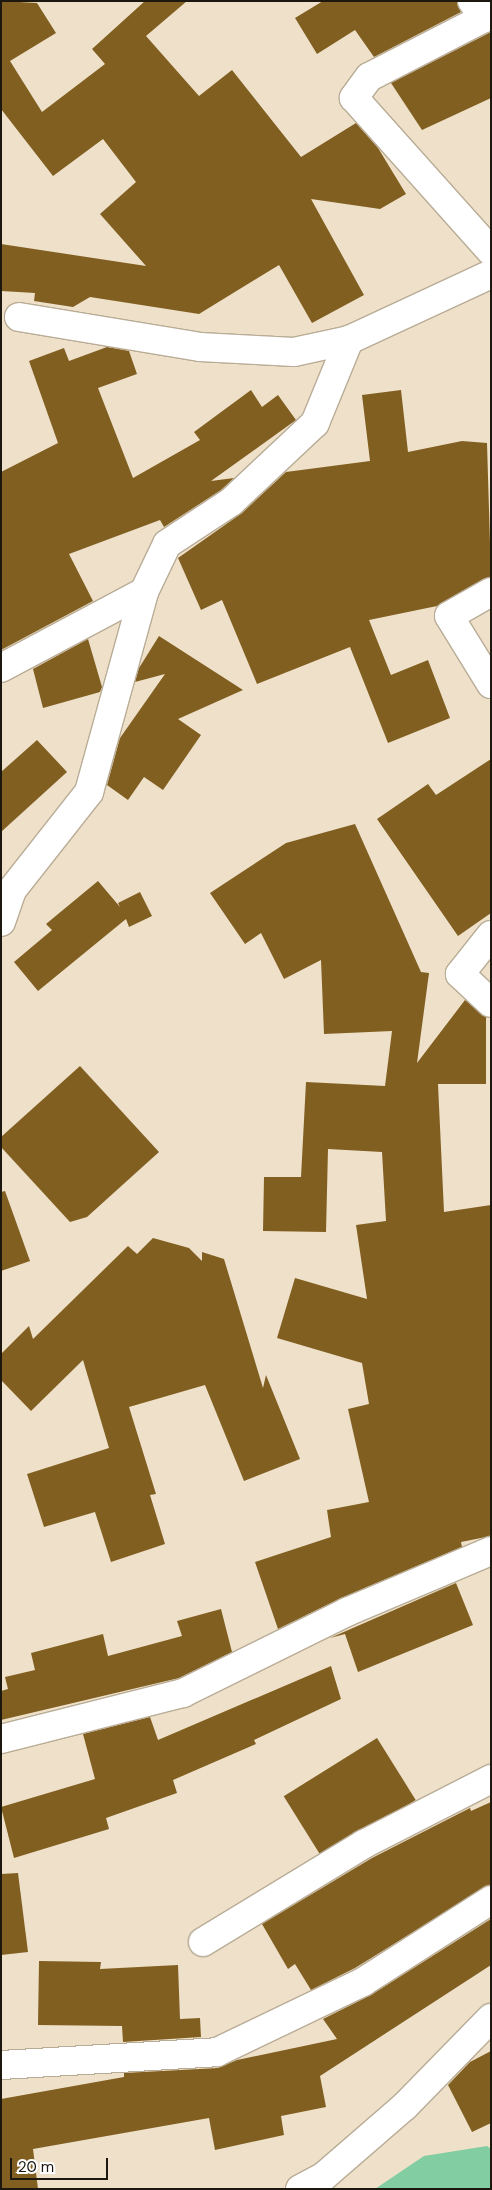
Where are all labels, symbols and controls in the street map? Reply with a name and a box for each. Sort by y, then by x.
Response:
scale bar [12,2148,110,2180]
text: 20 m [18,2157,54,2177]

